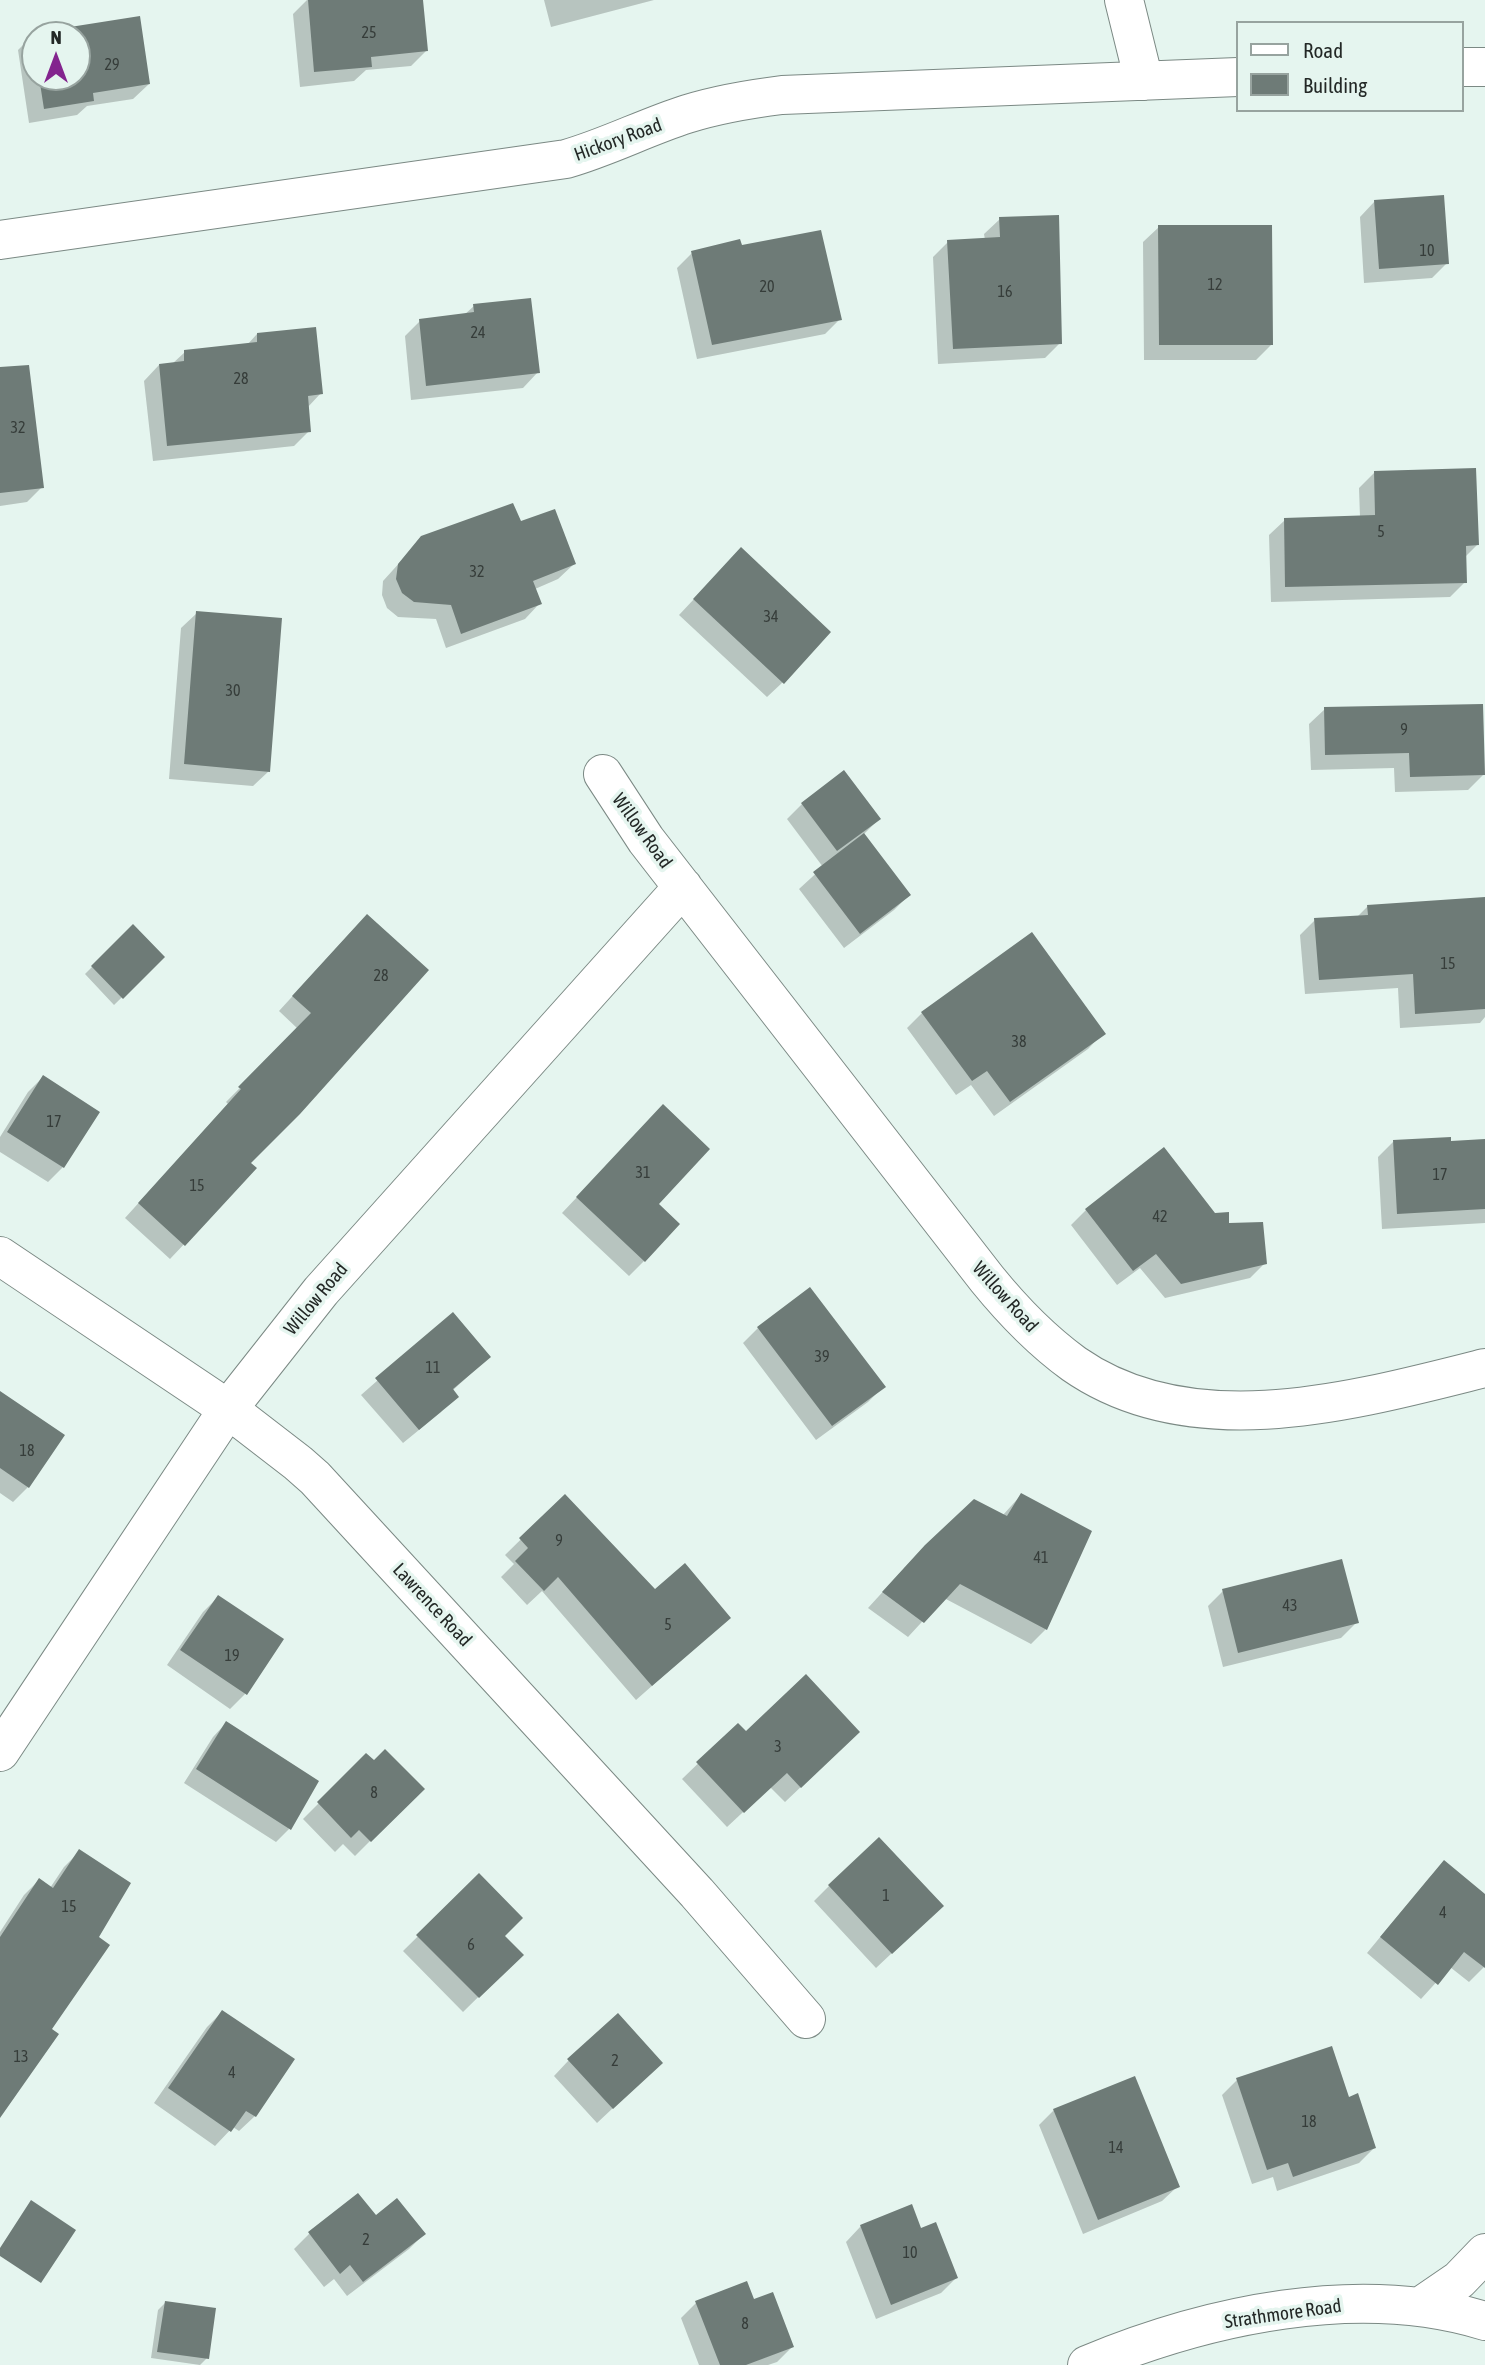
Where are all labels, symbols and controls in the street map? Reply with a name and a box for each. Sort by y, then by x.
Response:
north arrow [21,21,91,91]
legend [1236,21,1464,112]
house number: 25 [361,23,377,43]
text: N [50,26,62,48]
text: Road [1303,38,1343,62]
house number: 29 [104,55,120,75]
text: Building [1303,73,1367,97]
street label: Hickory Road [571,114,665,166]
house number: 10 [1419,241,1435,261]
house number: 12 [1207,275,1223,295]
house number: 20 [759,277,775,297]
house number: 16 [997,282,1013,302]
house number: 24 [470,323,486,343]
house number: 28 [233,369,249,389]
house number: 32 [10,418,26,438]
house number: 5 [1377,522,1385,542]
house number: 32 [469,562,485,582]
house number: 34 [763,607,779,627]
house number: 30 [225,681,241,701]
house number: 9 [1400,720,1408,740]
street label: Willow Road [607,789,677,873]
house number: 15 [1440,954,1456,974]
house number: 28 [373,966,389,986]
house number: 38 [1011,1032,1027,1052]
house number: 17 [46,1112,62,1132]
house number: 31 [635,1163,651,1183]
house number: 17 [1432,1165,1448,1185]
house number: 15 [189,1176,205,1196]
house number: 42 [1152,1207,1168,1227]
street label: Willow Road [967,1257,1043,1337]
street label: Willow Road [279,1258,353,1340]
house number: 39 [814,1347,830,1367]
house number: 11 [425,1358,441,1378]
house number: 18 [19,1441,35,1461]
house number: 9 [555,1531,563,1551]
house number: 41 [1033,1548,1049,1568]
street label: Lawrence Road [388,1559,476,1651]
house number: 43 [1282,1596,1298,1616]
house number: 5 [664,1615,672,1635]
house number: 19 [224,1646,240,1666]
house number: 3 [774,1737,782,1757]
house number: 8 [370,1783,378,1803]
house number: 1 [882,1886,890,1906]
house number: 15 [61,1897,77,1917]
house number: 4 [1439,1903,1447,1923]
house number: 6 [467,1935,475,1955]
house number: 13 [13,2047,29,2067]
house number: 2 [611,2051,619,2071]
house number: 4 [228,2063,236,2083]
house number: 18 [1301,2112,1317,2132]
house number: 14 [1108,2138,1124,2158]
house number: 2 [362,2230,370,2250]
house number: 10 [902,2243,918,2263]
street label: Strathmore Road [1223,2295,1343,2333]
house number: 8 [741,2314,749,2334]

